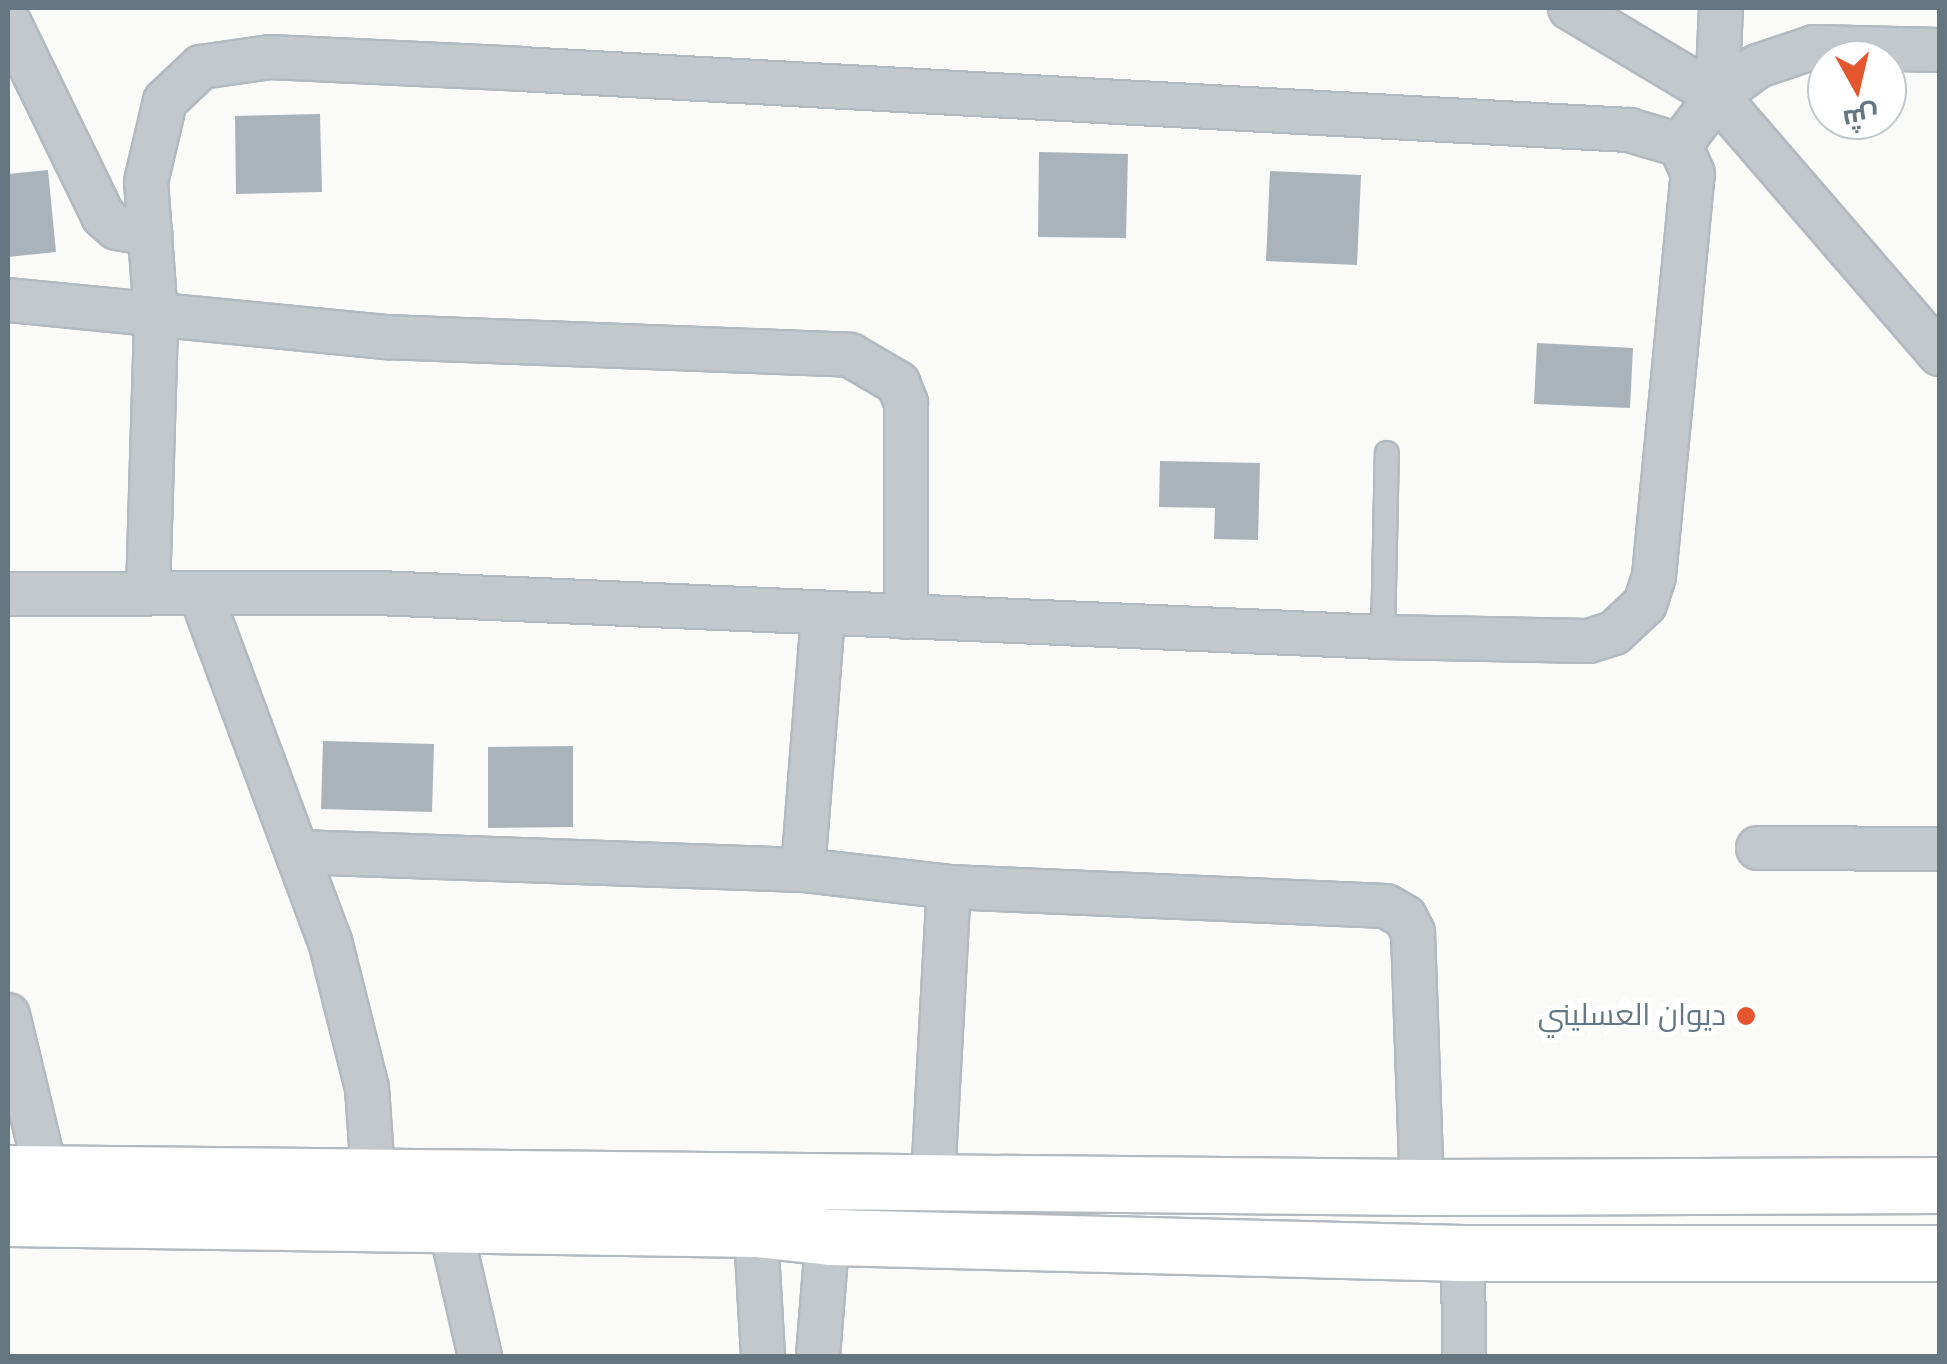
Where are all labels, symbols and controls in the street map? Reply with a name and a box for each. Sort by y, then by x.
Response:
north arrow [1807,40,1907,140]
text: ش [1840,96,1881,139]
place label: ديوان العسليني [1538,998,1726,1034]
marker: ديوان العسليني [1735,1005,1757,1027]

